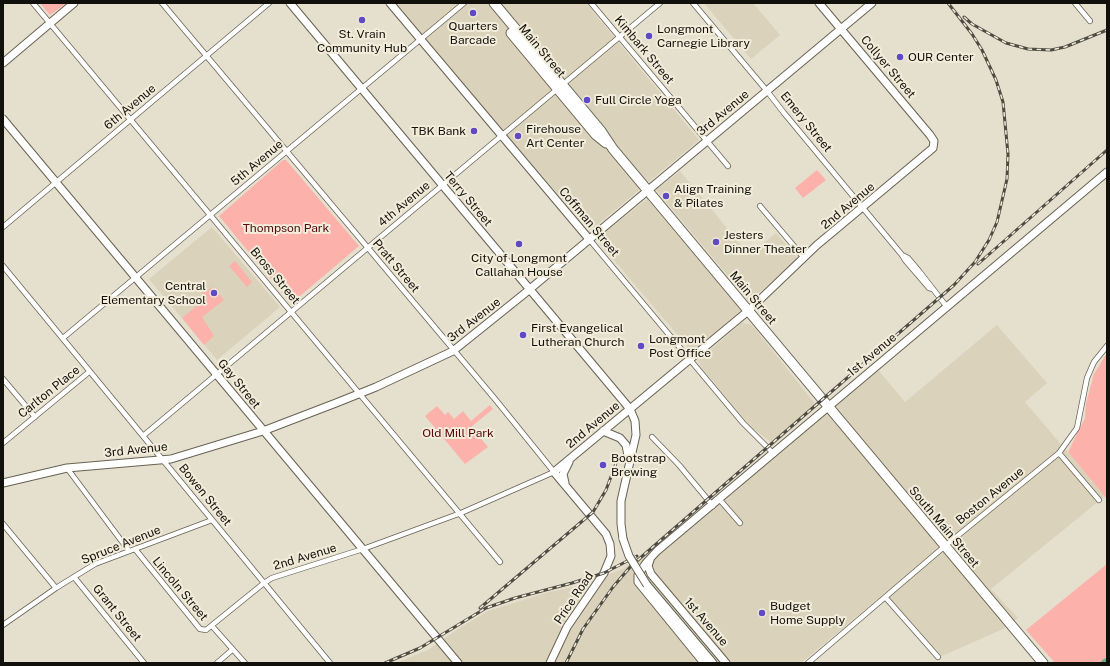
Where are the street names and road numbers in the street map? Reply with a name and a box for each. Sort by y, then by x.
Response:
street label: Kimbark Street [611,13,677,87]
street label: Main Street [516,21,568,81]
street label: Collyer Street [858,33,918,101]
street label: 6th Avenue [101,81,159,133]
street label: 3rd Avenue [694,87,752,139]
street label: Emery Street [777,89,835,155]
street label: 5th Avenue [228,137,286,189]
street label: Terry Street [441,169,495,229]
street label: 4th Avenue [375,178,433,230]
street label: 2nd Avenue [818,179,878,233]
street label: Coffman Street [556,184,622,260]
street label: Pratt Street [370,236,422,296]
street label: Bross Street [247,245,303,307]
street label: Main Street [727,268,779,328]
street label: 3rd Avenue [445,295,503,345]
street label: 1st Avenue [845,330,899,380]
street label: Gay Street [215,356,263,412]
street label: Carlton Place [15,363,83,421]
street label: 2nd Avenue [563,398,623,452]
street label: 3rd Avenue [104,440,168,460]
street label: Bowen Street [176,461,234,529]
street label: Boston Avenue [953,464,1027,528]
street label: South Main Street [906,484,982,570]
street label: Spruce Avenue [79,523,163,567]
street label: 2nd Avenue [272,541,338,573]
street label: Lincoln Street [149,554,211,624]
street label: Price Road [551,569,597,627]
street label: Grant Street [90,582,144,644]
street label: 1st Avenue [681,595,731,649]

